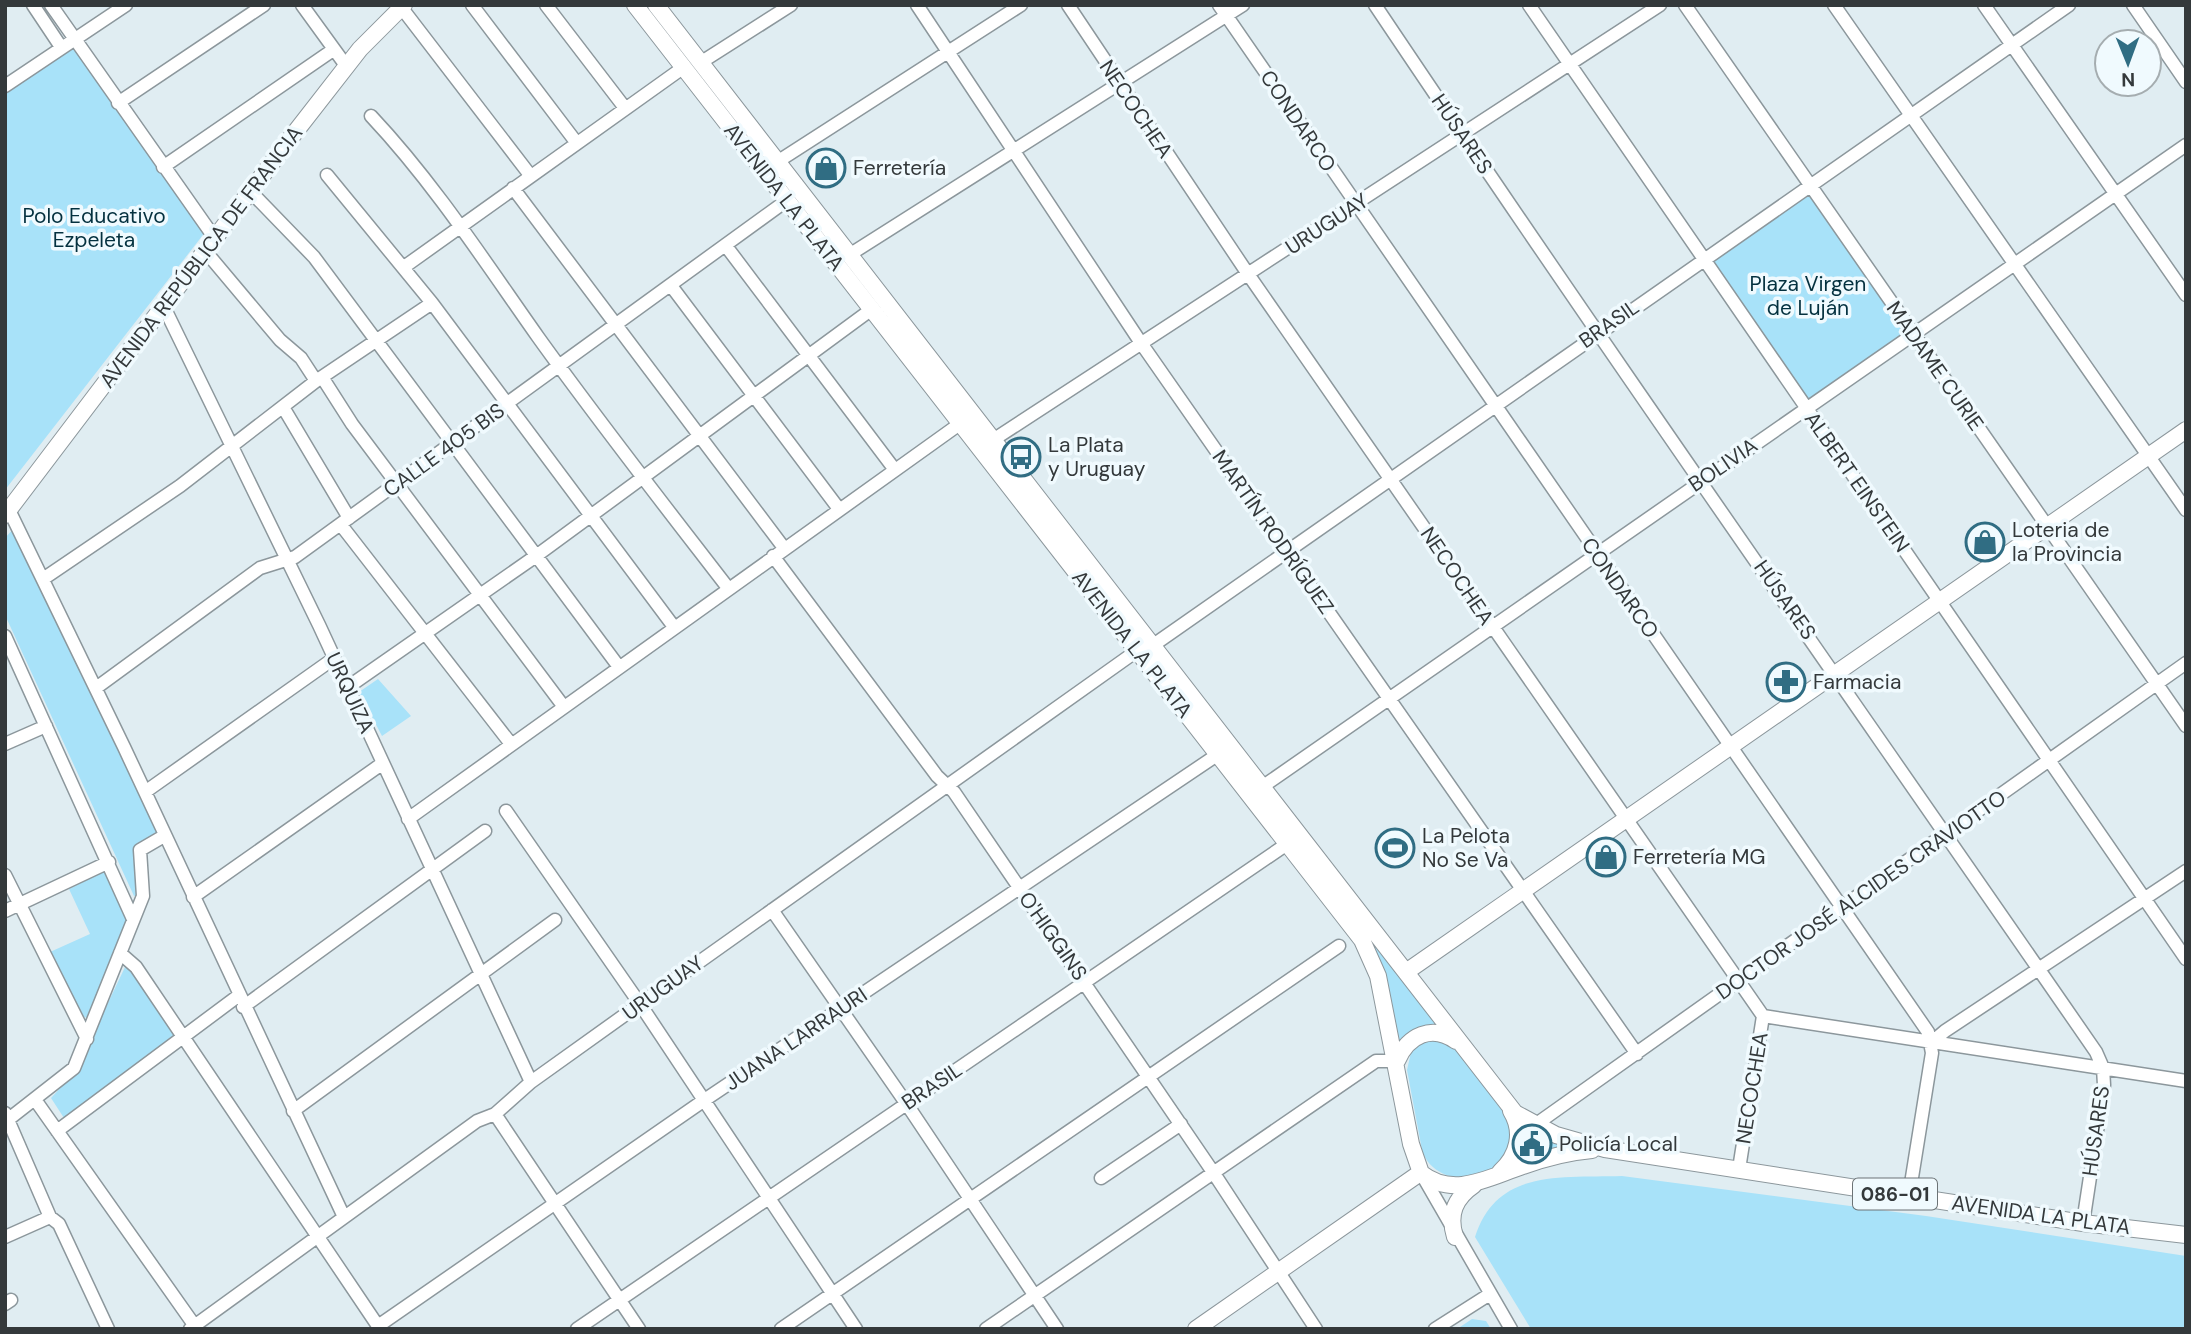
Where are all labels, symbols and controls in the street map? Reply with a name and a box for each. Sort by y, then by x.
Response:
north arrow [2093,28,2163,98]
street label: NECOCHEA [1093,54,1179,164]
street label: CONDARCO [1254,65,1342,177]
text: N [2121,67,2135,92]
street label: HÚSARES [1425,89,1499,179]
street label: AVENIDA LA PLATA [717,117,851,277]
street label: AVENIDA REPÚBLICA DE FRANCIA [93,120,309,394]
shop icon: Ferretería [805,147,847,189]
place label: Ferretería [853,154,946,182]
street label: URUGUAY [1280,187,1374,261]
park label: Polo Educativo Ezpeleta [22,202,166,254]
park label: Plaza Virgen de Luján [1750,270,1866,322]
street label: BRASIL [1573,293,1645,355]
street label: MADAME CURIE [1880,296,1990,436]
street label: CALLE 405 BIS [378,397,510,503]
street label: ALBERT EINSTEIN [1798,406,1916,558]
place label: La Plata y Uruguay [1048,431,1146,483]
street label: BOLIVIA [1683,432,1763,498]
bus stop icon: La Plata y Uruguay [1000,436,1042,478]
street label: MARTÍN RODRÍGUEZ [1206,444,1340,620]
place label: Loteria de la Provincia [2012,516,2122,568]
street label: NECOCHEA [1414,521,1500,631]
shop icon: Loteria de la Provincia [1964,521,2006,563]
street label: CONDARCO [1575,532,1665,644]
street label: HÚSARES [1748,555,1822,645]
street label: AVENIDA LA PLATA [1065,564,1199,724]
street label: URQUIZA [319,648,381,738]
pharmacy icon: Farmacia [1765,661,1807,703]
place label: Farmacia [1813,668,1901,696]
street label: DOCTOR JOSÉ ALCIDES CRAVIOTTO [1711,784,2011,1006]
place label: La Pelota No Se Va [1422,822,1510,874]
sports icon: La Pelota No Se Va [1374,827,1416,869]
shop icon: Ferretería MG [1585,836,1627,878]
place label: Ferretería MG [1633,843,1765,871]
street label: O'HIGGINS [1012,886,1094,986]
street label: URUGUAY [617,949,709,1027]
street label: JUANA LARRAURI [719,981,873,1097]
street label: NECOCHEA [1729,1030,1775,1146]
street label: BRASIL [896,1056,968,1116]
street label: HÚSARES [2076,1084,2116,1178]
public building icon: Policía Local [1511,1123,1553,1165]
place label: Policía Local [1559,1130,1678,1158]
road number: 086-01 [1853,1178,1937,1210]
street label: AVENIDA LA PLATA [1950,1189,2132,1241]

